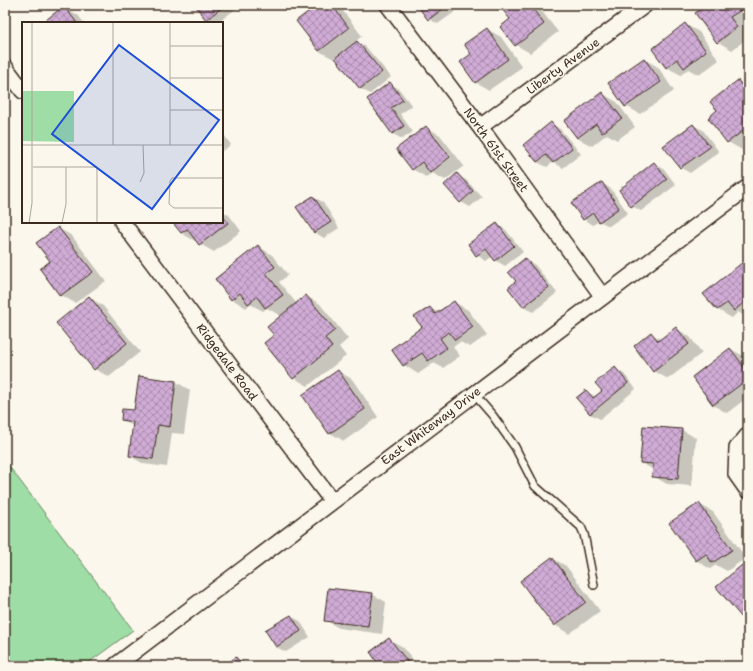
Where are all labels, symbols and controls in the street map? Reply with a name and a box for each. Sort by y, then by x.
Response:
inset map [22,22,223,223]
street label: Liberty Avenue [523,34,603,98]
street label: North 61st Street [460,105,532,195]
street label: Ridgedale Road [193,320,261,404]
street label: East Whiteway Drive [378,383,484,469]

